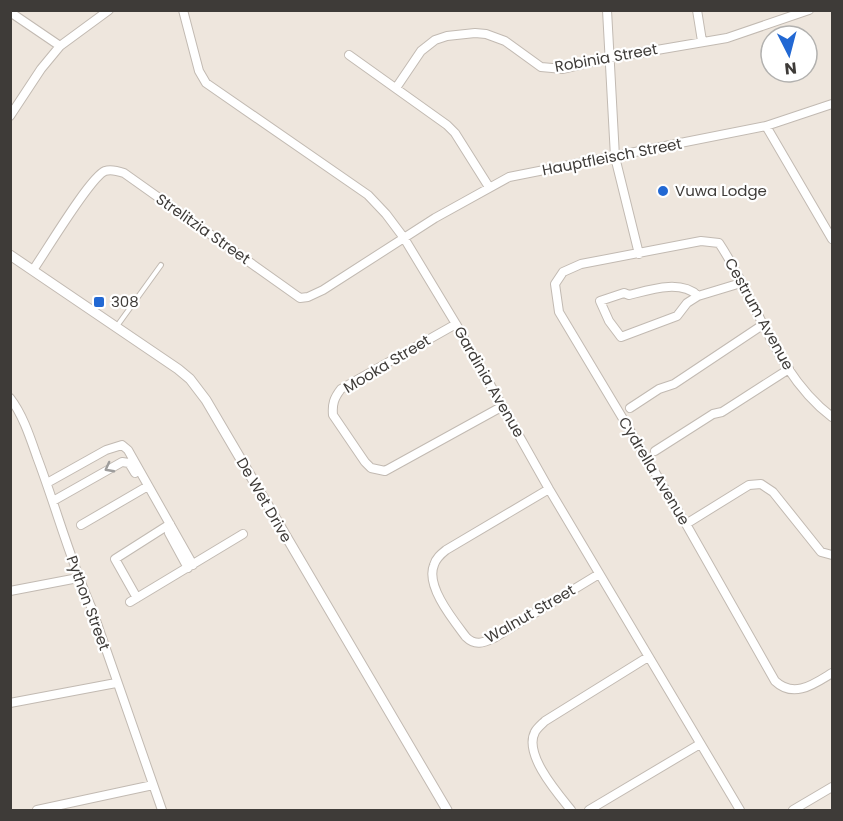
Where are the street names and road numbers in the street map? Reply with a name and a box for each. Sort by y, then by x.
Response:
street label: Robinia Street [553,38,659,77]
street label: Hauptfleisch Street [540,133,684,180]
street label: Strelitzia Street [152,188,255,269]
street label: Cestrum Avenue [720,254,799,374]
street label: Gardinia Avenue [449,322,530,441]
street label: Mooka Street [339,329,434,398]
street label: Cydrella Avenue [614,413,695,529]
street label: De Wet Drive [232,453,297,546]
street label: Python Street [62,553,115,653]
street label: Walnut Street [481,579,579,648]

